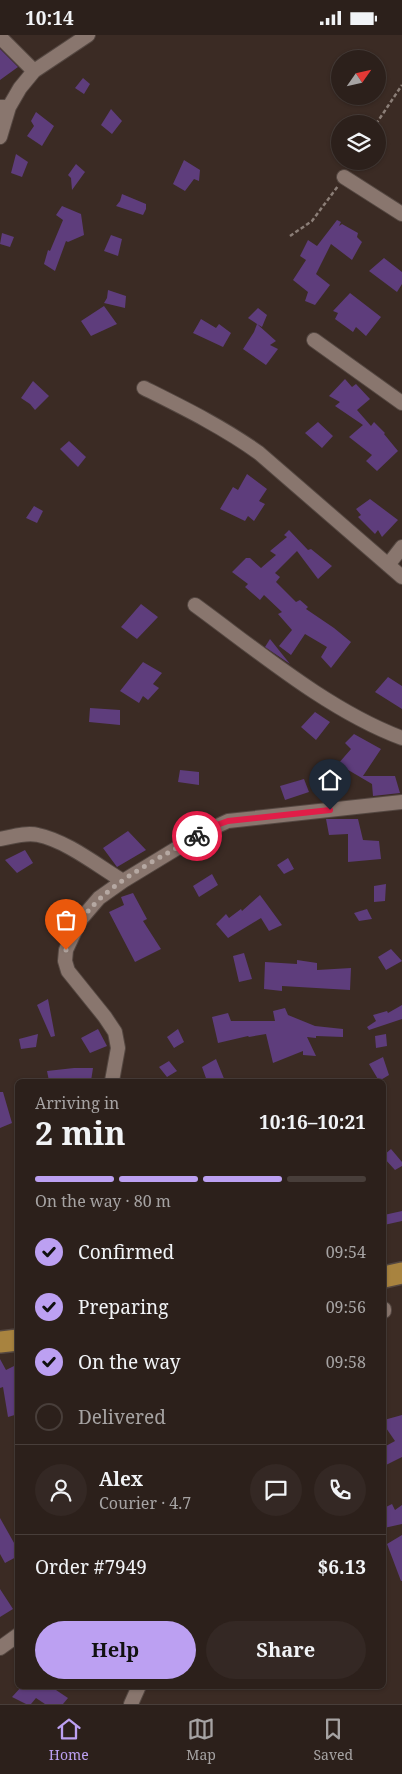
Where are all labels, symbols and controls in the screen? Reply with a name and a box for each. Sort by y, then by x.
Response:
text: 10:14 [25,5,74,31]
north arrow [331,50,386,105]
map controls [331,50,386,170]
button: layers [331,115,386,170]
pin [309,759,351,810]
icon: home [316,766,344,794]
courier [172,811,222,861]
icon: bike [183,822,211,850]
pin [45,899,87,950]
icon: bag [52,906,80,934]
text: Arriving in [35,1092,119,1114]
text: 10:16–10:21 [259,1109,366,1135]
text: 2 min [35,1111,126,1154]
text: On the way · 80 m [35,1190,171,1212]
icon: check [35,1238,63,1266]
text: Confirmed [78,1239,174,1265]
text: 09:54 [326,1241,366,1263]
icon: check [35,1293,63,1321]
text: Preparing [78,1294,168,1320]
text: 09:56 [326,1296,366,1318]
icon: check [35,1348,63,1376]
text: On the way [78,1349,181,1375]
text: 09:58 [326,1351,366,1373]
text: Delivered [78,1404,166,1430]
button: person [35,1464,87,1516]
button: chat [250,1464,302,1516]
button: phone [314,1464,366,1516]
text: Alex [99,1466,143,1492]
text: Courier · 4.7 [99,1492,191,1514]
text: Order #7949 [35,1554,147,1580]
text: $6.13 [317,1554,366,1580]
button: Help [35,1621,196,1679]
button: Share [206,1621,366,1679]
tab: Home [49,1715,89,1764]
tab: Map [186,1715,216,1764]
tab: Saved [313,1715,353,1764]

